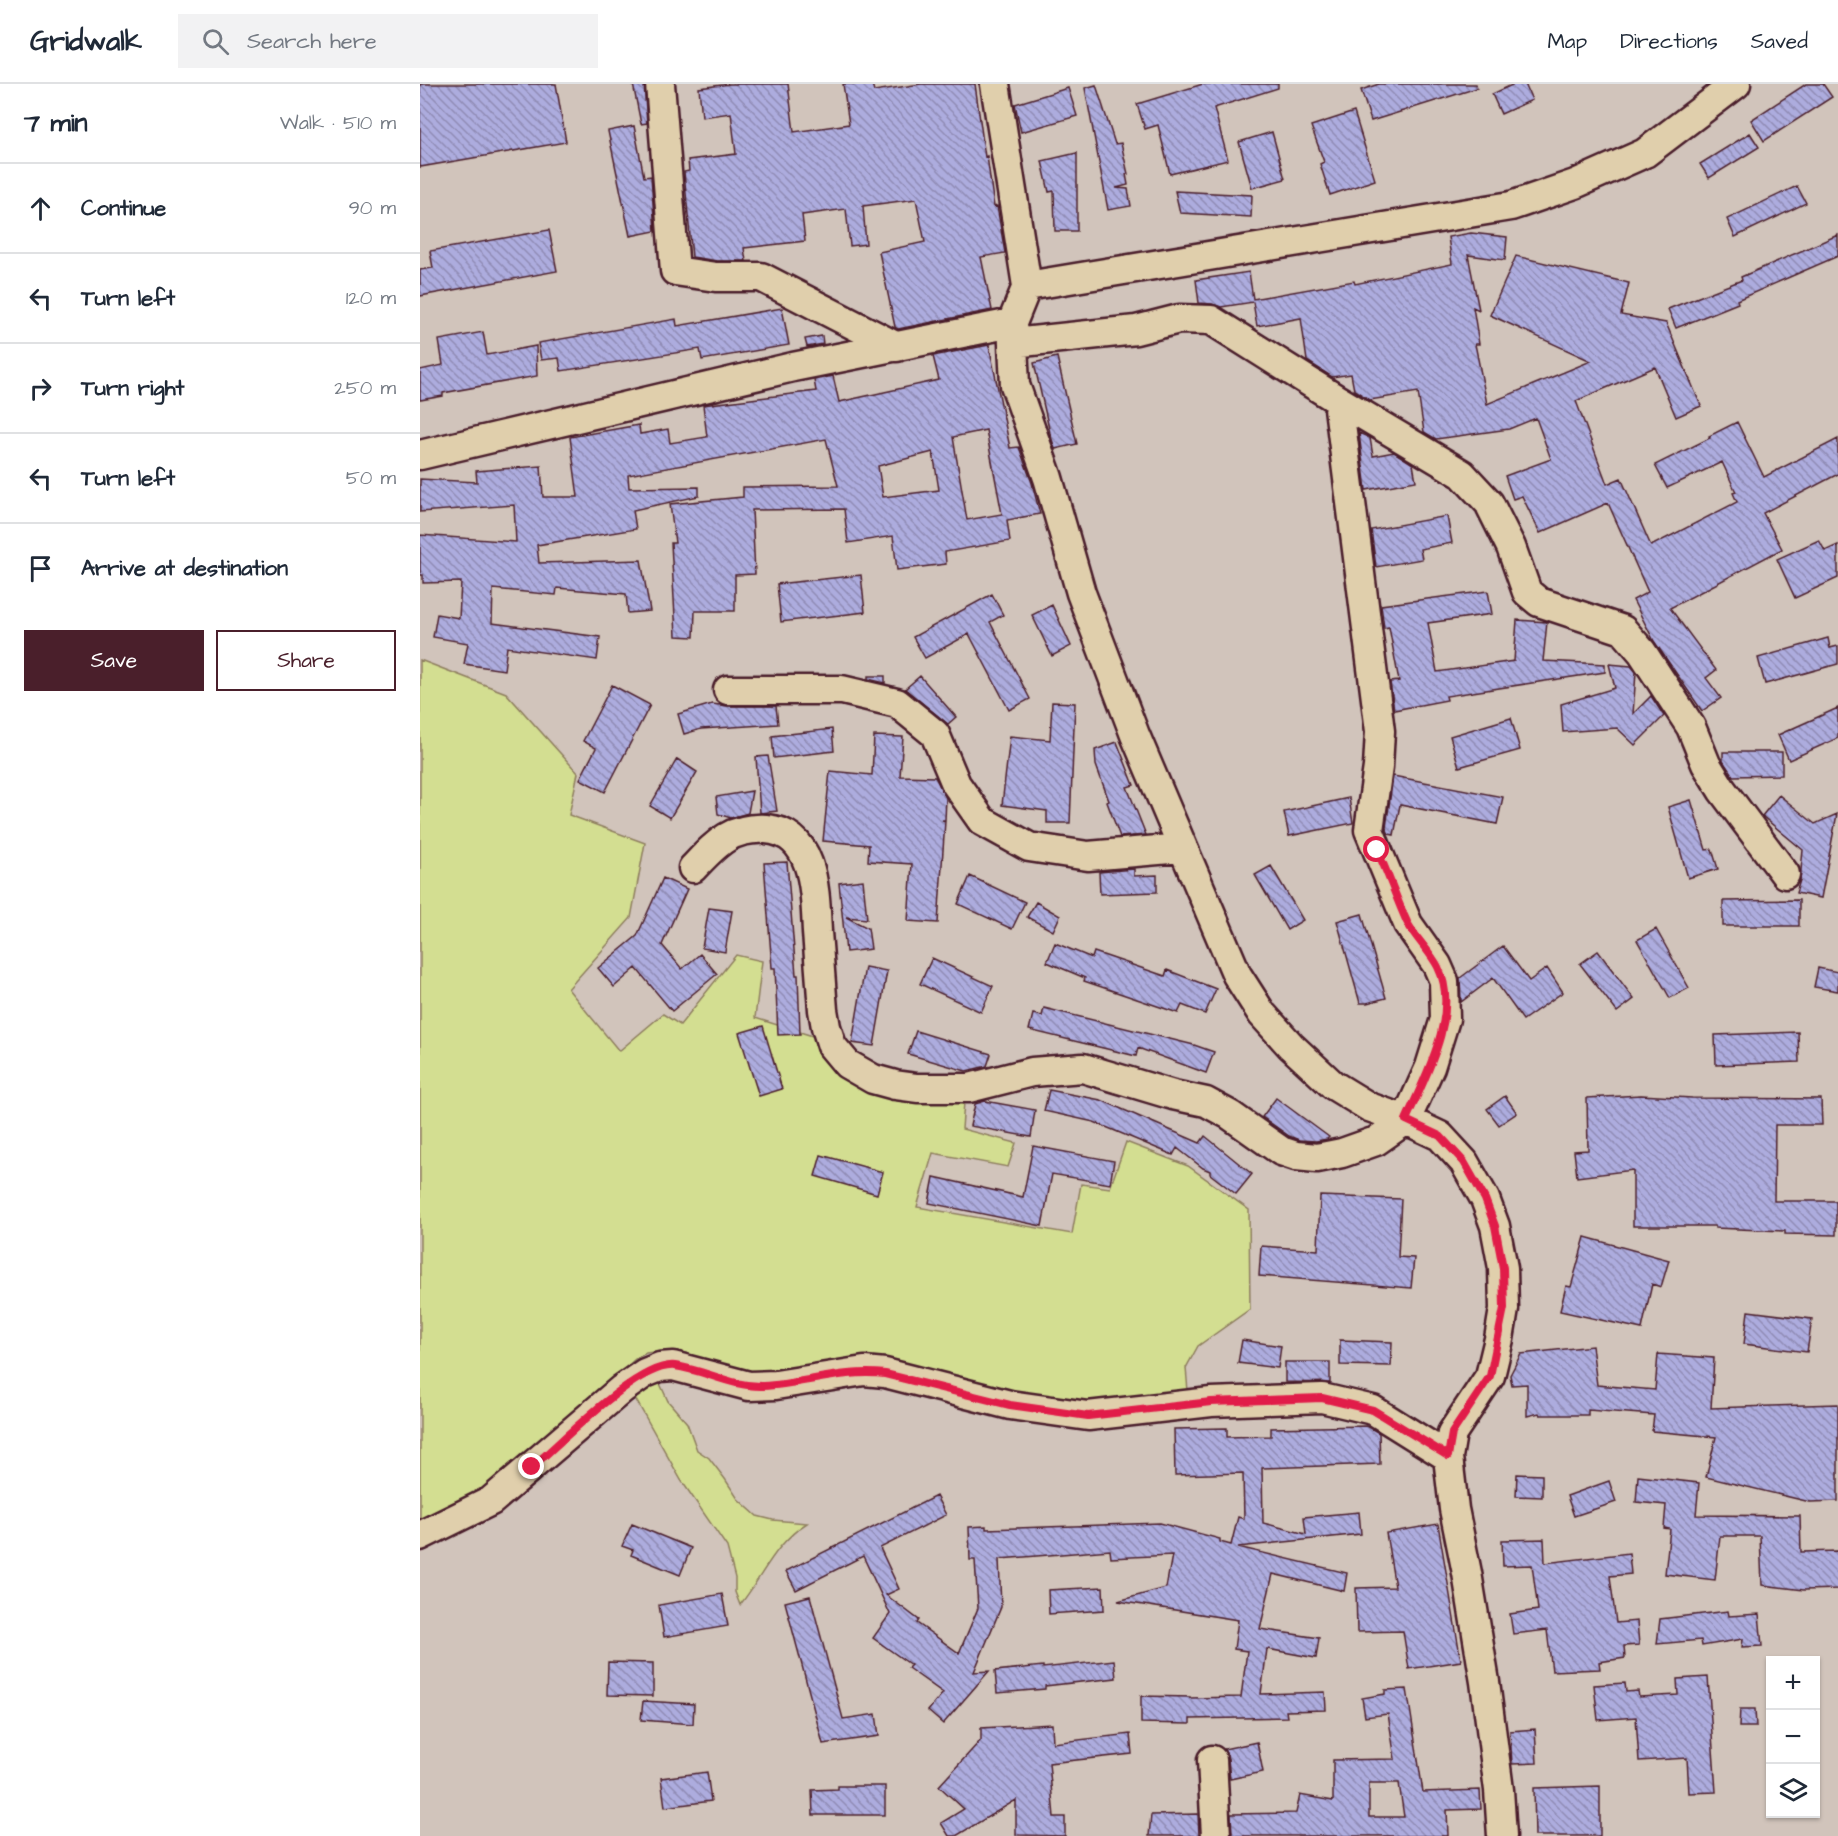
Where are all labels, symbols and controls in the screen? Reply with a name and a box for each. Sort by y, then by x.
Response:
search box [178,14,598,68]
text: Gridwalk [30,22,142,61]
icon: search [199,25,232,58]
text: Search here [247,26,377,57]
text: Map [1547,27,1587,56]
text: Directions [1620,27,1718,56]
text: Saved [1751,27,1808,56]
text: 7 min [24,105,88,141]
text: Walk · 510 m [280,109,396,137]
icon: ahead [24,192,57,225]
text: Continue [81,193,166,224]
text: 90 m [348,194,396,222]
icon: left [24,282,57,315]
text: Turn left [81,283,175,314]
text: 120 m [346,284,396,312]
icon: right [24,372,57,405]
text: Turn right [81,373,184,404]
text: 250 m [334,374,396,402]
icon: left [24,462,57,495]
text: Turn left [81,463,175,494]
text: 50 m [346,464,396,492]
icon: arrive [24,552,57,585]
text: Arrive at destination [81,553,288,584]
button: Save [24,630,204,691]
button: Share [216,630,396,691]
route start [1363,836,1389,862]
route end [518,1453,544,1479]
map controls [1766,1656,1820,1818]
button: + [1766,1656,1820,1710]
button: − [1766,1710,1820,1764]
button: layers [1766,1764,1820,1818]

